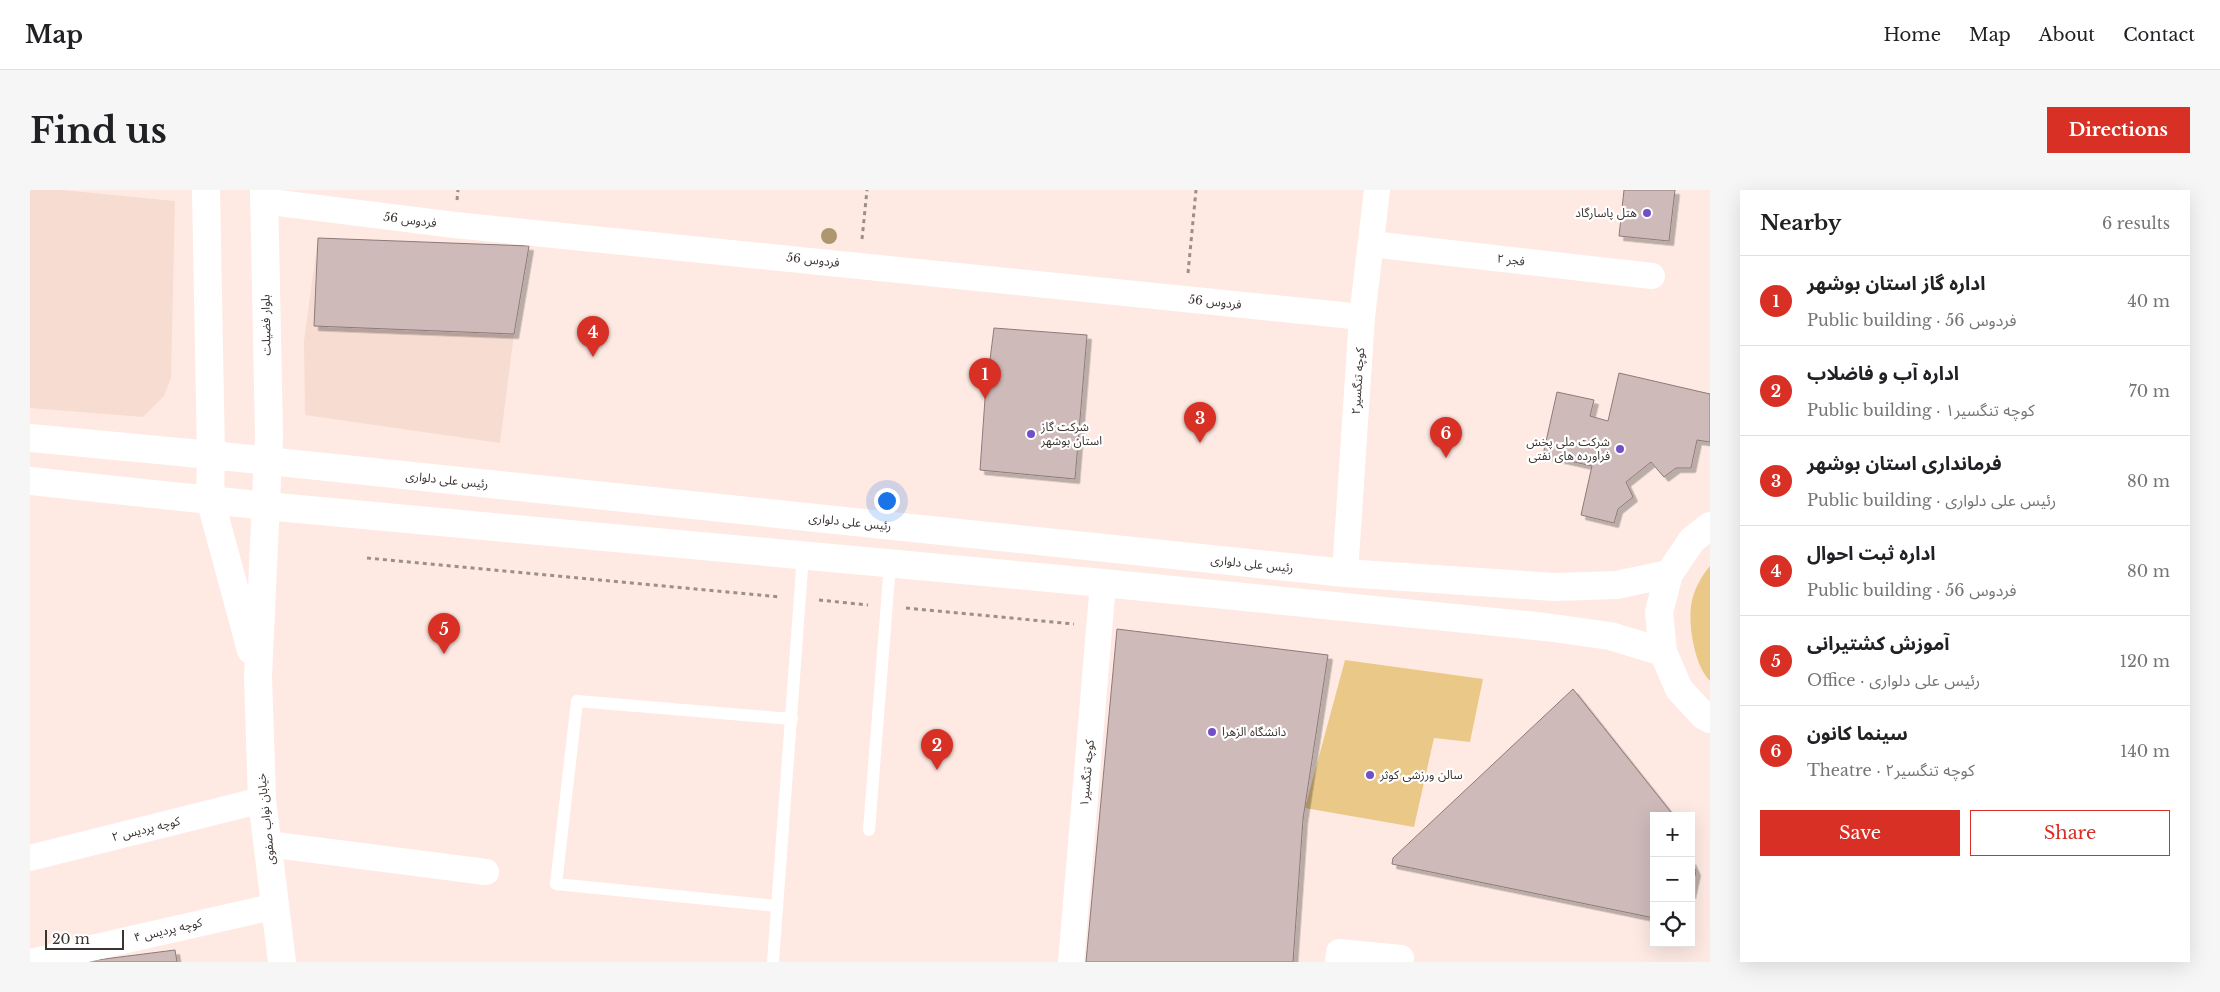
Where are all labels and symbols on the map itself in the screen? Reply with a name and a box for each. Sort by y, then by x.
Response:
place label: هتل پاسارگاد [1575,205,1637,221]
marker: هتل پاسارگاد [1641,207,1653,219]
street label: فردوس 56 [383,209,437,230]
street label: فردوس 56 [786,249,840,270]
street label: فجر ۲ [1496,250,1526,269]
street label: فردوس 56 [1188,291,1242,312]
street label: بلوار فضیلت [257,294,274,356]
pin: 4 [577,316,609,357]
street label: کوچه تنگسیر۲ [1348,346,1368,415]
pin: 1 [969,358,1001,399]
pin: 3 [1184,402,1216,443]
pin: 6 [1430,417,1462,458]
place label: شرکت گاز استان بوشهر [1040,419,1102,448]
marker: شرکت گاز استان بوشهر [1025,428,1037,440]
place label: شرکت ملی پخش فراورده های نفتی [1526,434,1610,463]
marker: شرکت ملی پخش فراورده های نفتی [1614,443,1626,455]
street label: رئیس علی دلواری [405,468,489,491]
your location [874,488,900,514]
street label: رئیس علی دلواری [808,510,892,533]
street label: رئیس علی دلواری [1210,552,1294,575]
pin: 5 [428,613,460,654]
place label: دانشگاه الزهرا [1222,724,1287,739]
marker: دانشگاه الزهرا [1206,726,1218,738]
pin: 2 [921,729,953,770]
street label: کوچه تنگسیر۱ [1076,738,1098,807]
place label: سالن ورزشی کوثر [1379,767,1463,782]
marker: سالن ورزشی کوثر [1364,769,1376,781]
street label: خیابان نواب صفوی [253,772,278,866]
street label: کوچه پردیس ۲ [110,813,183,845]
street label: کوچه پردیس ۴ [132,914,205,946]
scale bar [45,927,124,950]

